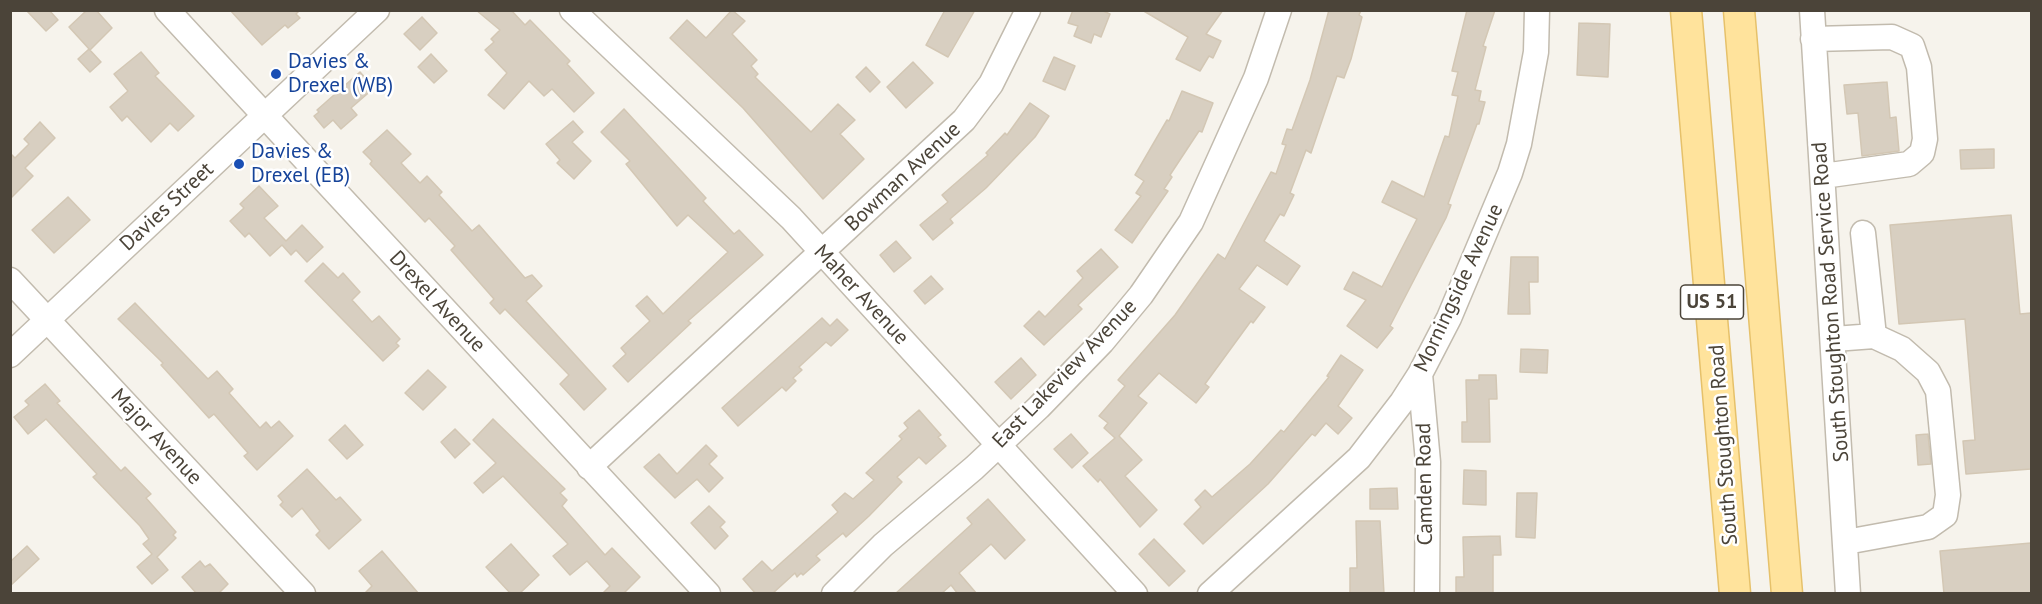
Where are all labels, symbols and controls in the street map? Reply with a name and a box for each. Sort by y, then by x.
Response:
place label: Davies & Drexel (WB) [288,49,393,99]
marker: Davies & Drexel (WB) [269,67,283,81]
street label: Bowman Avenue [840,117,966,237]
place label: Davies & Drexel (EB) [251,139,350,189]
street label: South Stoughton Road Service Road [1807,141,1855,463]
street label: Davies Street [115,157,219,257]
marker: Davies & Drexel (EB) [232,157,246,171]
street label: Morningside Avenue [1409,200,1509,376]
street label: Maher Avenue [808,240,914,350]
street label: Drexel Avenue [384,246,490,358]
road number: US 51 [1680,285,1744,319]
street label: East Lakeview Avenue [988,294,1142,454]
street label: South Stoughton Road [1704,344,1744,546]
street label: Major Avenue [105,384,207,490]
street label: Camden Road [1411,422,1439,546]

